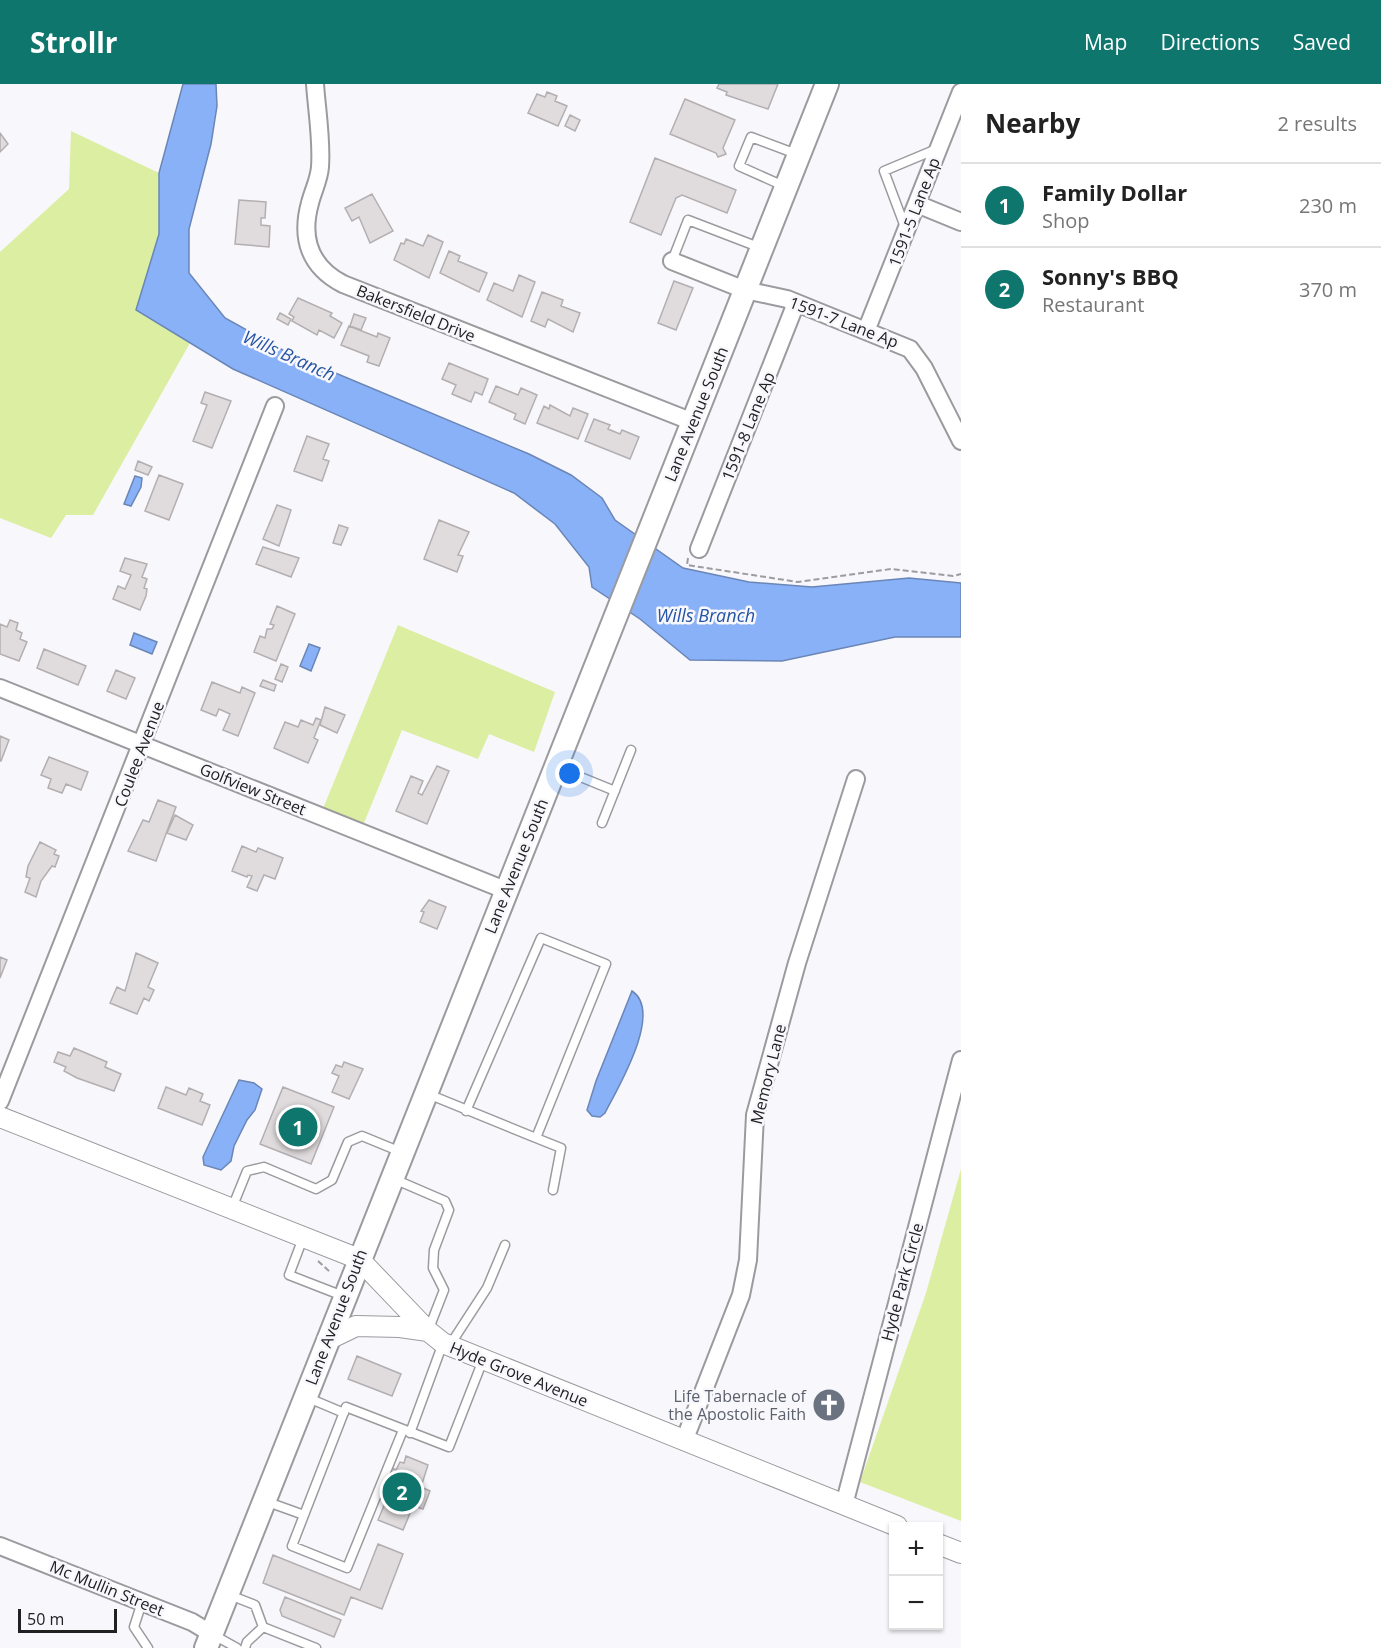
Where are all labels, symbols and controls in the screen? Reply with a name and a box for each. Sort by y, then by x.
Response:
text: Strollr [30,23,117,61]
text: Map [1084,28,1127,56]
text: Directions [1160,28,1260,56]
text: Saved [1293,28,1351,56]
text: Nearby [985,105,1080,141]
text: 2 results [1277,110,1357,137]
street label: 1591-5 Lane Ap [883,154,945,270]
text: Family Dollar [1042,177,1187,207]
text: 1 [999,192,1010,219]
text: 230 m [1299,192,1357,219]
text: Shop [1042,207,1090,234]
text: Sonny's BBQ [1042,261,1179,291]
text: 2 [999,276,1010,303]
text: 370 m [1299,276,1357,303]
street label: Bakersfield Drive [353,279,479,347]
street label: 1591-7 Lane Ap [786,291,902,353]
text: Restaurant [1042,291,1144,318]
water label: Wills Branch [240,324,339,386]
street label: Lane Avenue South [659,343,733,485]
street label: 1591-8 Lane Ap [716,368,780,484]
water label: Wills Branch [657,603,755,627]
street label: Coulee Avenue [109,698,169,810]
street label: Golfview Street [197,758,310,820]
your location [555,759,584,788]
street label: Lane Avenue South [479,795,553,937]
street label: Memory Lane [745,1022,791,1126]
pin: 1 [278,1104,318,1150]
street label: Hyde Park Circle [876,1220,928,1344]
street label: Lane Avenue South [300,1246,372,1388]
street label: Hyde Grove Avenue [447,1336,591,1412]
place label: Life Tabernacle of the Apostolic Faith [668,1385,808,1425]
church icon: Life Tabernacle of the Apostolic Faith [811,1387,847,1423]
pin: 2 [382,1470,422,1514]
map controls [889,1522,943,1630]
button: + [889,1522,943,1576]
street label: Mc Mullin Street [47,1555,168,1621]
button: − [889,1576,943,1630]
scale bar [18,1606,117,1634]
text: 50 m [27,1608,64,1630]

